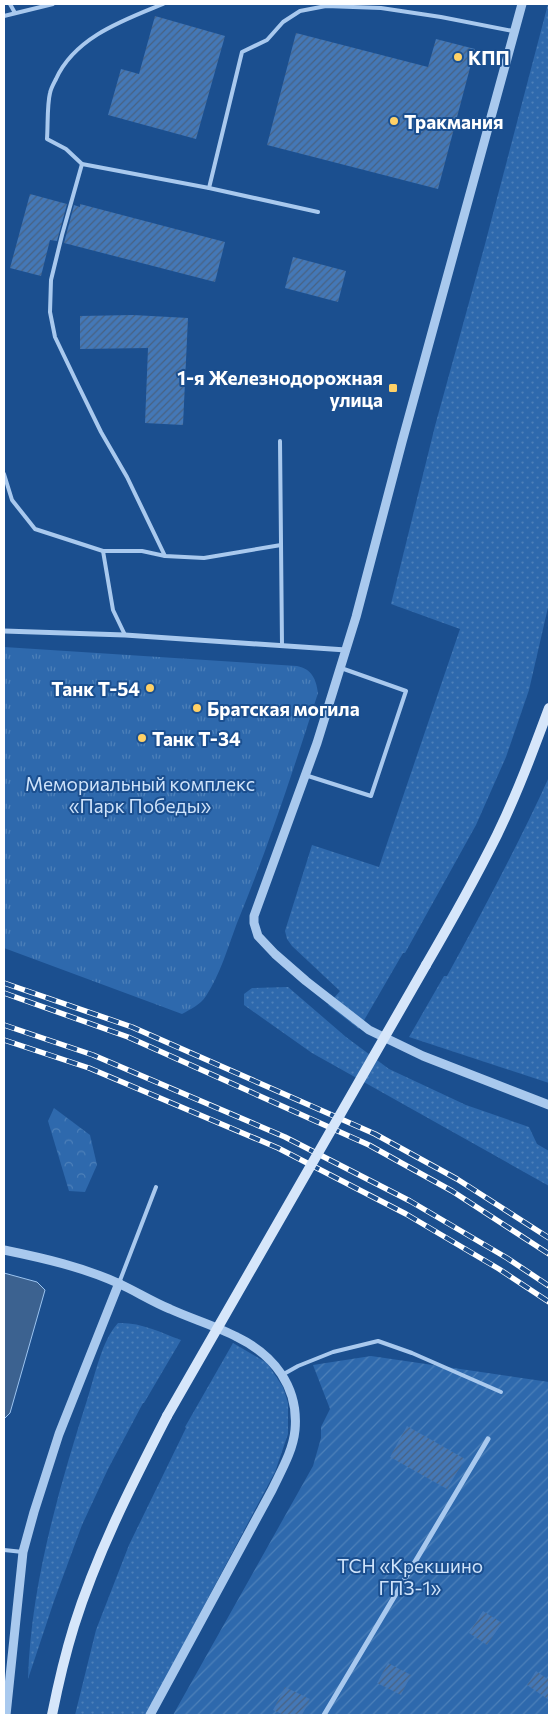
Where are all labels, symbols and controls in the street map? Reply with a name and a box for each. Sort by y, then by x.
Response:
place label: КПП [468,46,510,69]
marker: КПП [452,51,464,63]
place label: Тракмания [404,110,504,133]
marker: Тракмания [388,115,400,127]
place label: 1-я Железнодорожная улица [177,366,383,411]
marker: 1-я Железнодорожная улица [387,382,399,394]
place label: Танк Т-54 [51,677,140,700]
marker: Танк Т-54 [144,682,156,694]
place label: Братская могила [207,697,360,720]
marker: Братская могила [191,702,203,714]
place label: Танк Т-34 [152,727,241,750]
marker: Танк Т-34 [136,732,148,744]
park label: Мемориальный комплекс «Парк Победы» [25,772,255,817]
park label: ТСН «Крекшино ГПЗ-1» [337,1554,483,1599]

